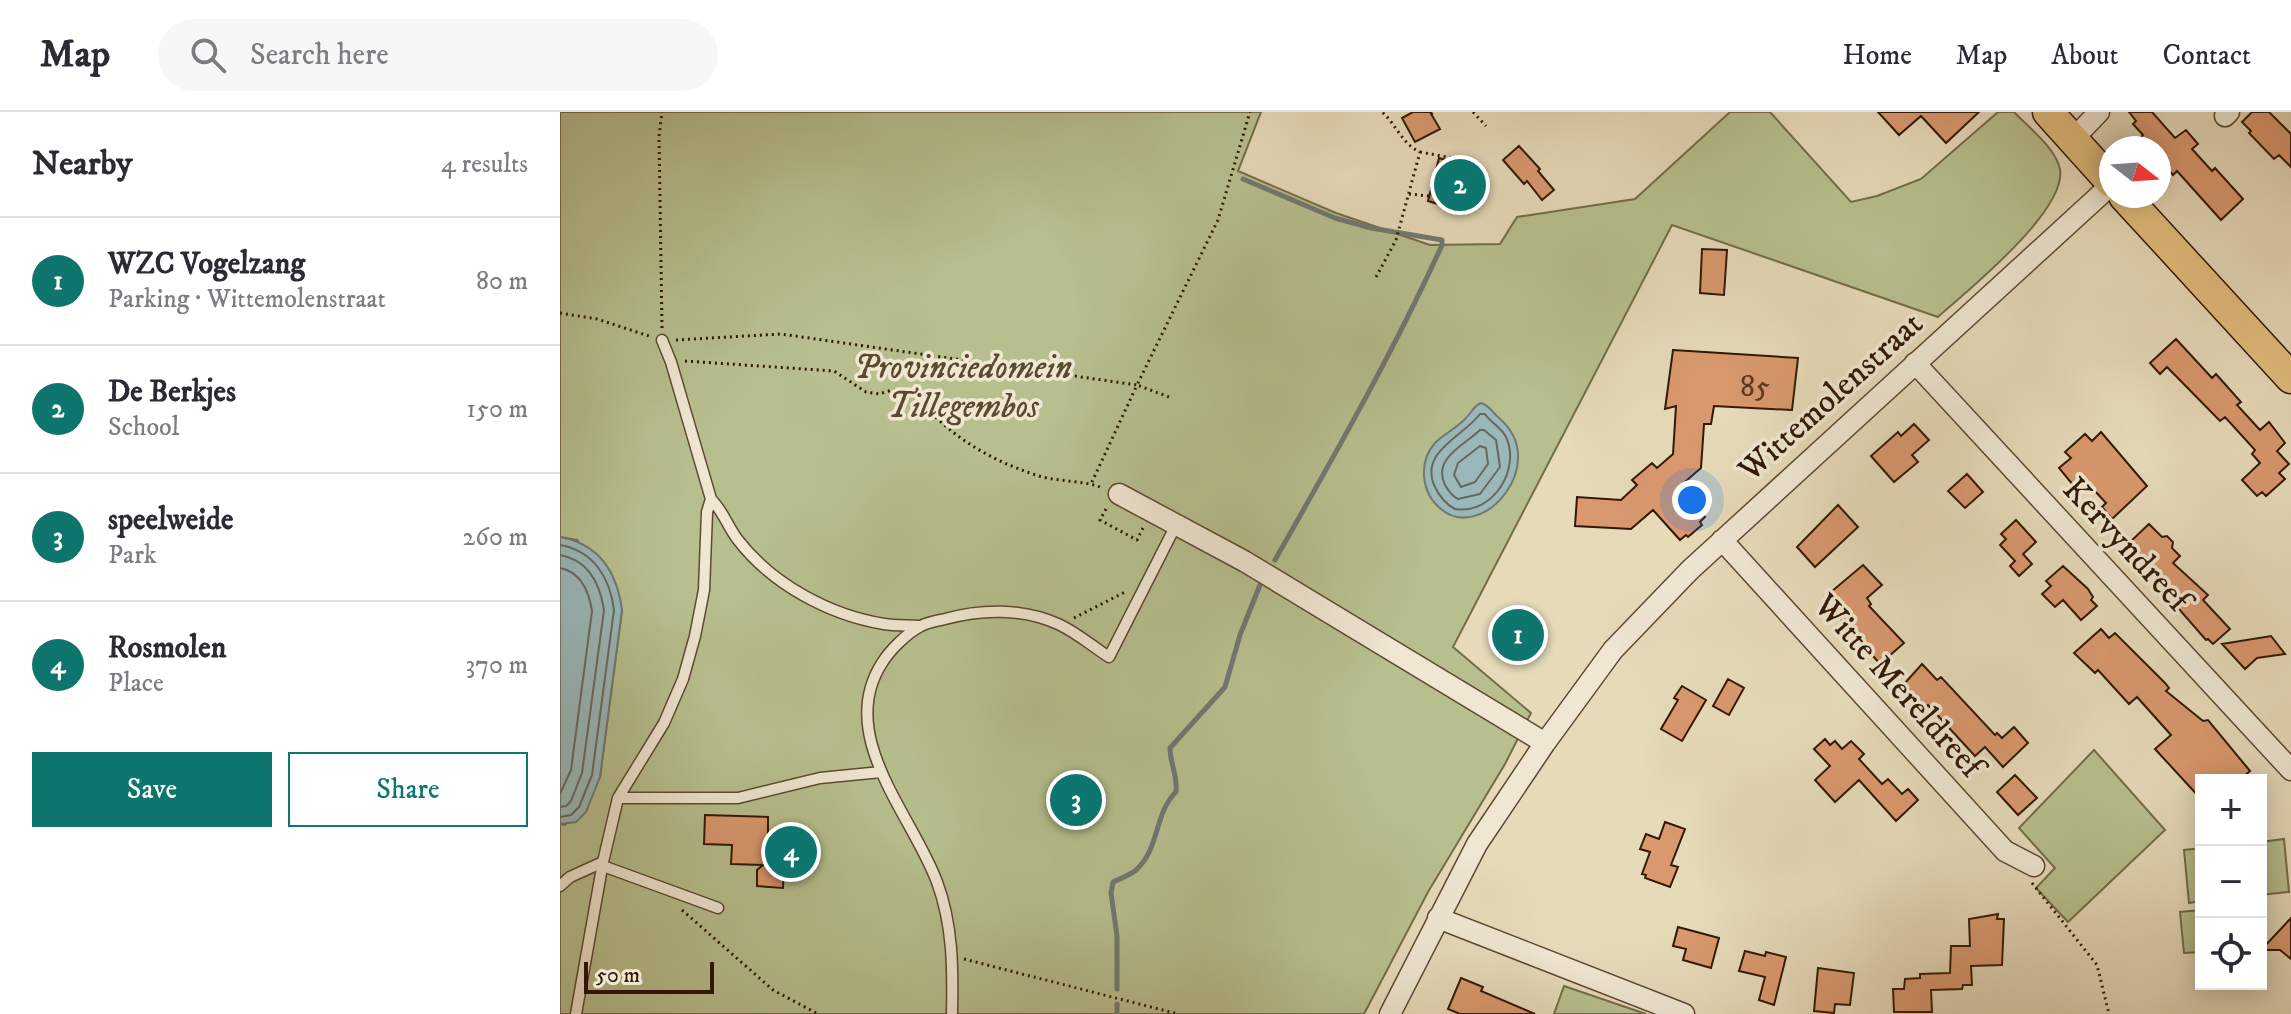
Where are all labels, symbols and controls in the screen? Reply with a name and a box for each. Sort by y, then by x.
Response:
search box [158,19,718,91]
text: Map [40,31,110,79]
icon: search [186,33,230,77]
text: Search here [250,37,389,74]
text: Home [1843,38,1912,73]
text: Map [1956,38,2007,73]
text: About [2051,38,2118,73]
text: Contact [2162,38,2251,73]
north arrow [2099,136,2171,208]
text: Nearby [32,143,133,185]
text: 4 results [441,148,528,181]
pin: 2 [1434,155,1486,215]
text: WZC Vogelzang [108,246,305,283]
text: 1 [53,265,63,298]
text: 80 m [476,265,528,298]
text: Parking · Wittemolenstraat [108,283,386,316]
street label: Wittemolenstraat [1729,303,1932,492]
park label: Provinciedomein Tillegembos [854,347,1072,428]
house number: 85 [1740,369,1770,406]
text: De Berkjes [108,374,236,411]
text: 2 [52,393,64,426]
text: 150 m [467,393,528,426]
text: School [108,411,179,444]
street label: Kervyndreef [2053,469,2202,625]
your location [1672,480,1712,520]
text: speelweide [108,502,233,539]
text: 3 [53,521,63,554]
text: 260 m [463,521,528,554]
text: Park [108,539,157,572]
street label: Witte Mereldreef [1804,585,1995,791]
pin: 1 [1492,605,1544,665]
text: Rosmolen [108,630,226,667]
text: 4 [51,649,65,682]
text: 370 m [466,649,528,682]
text: Place [108,667,164,700]
button: Save [32,752,272,827]
button: Share [288,752,528,827]
pin: 3 [1050,770,1102,830]
map controls [2195,774,2267,990]
button: + [2195,774,2267,846]
pin: 4 [765,822,817,882]
button: − [2195,846,2267,918]
button: locate [2195,918,2267,990]
scale bar [584,958,714,994]
text: 50 m [596,962,640,989]

